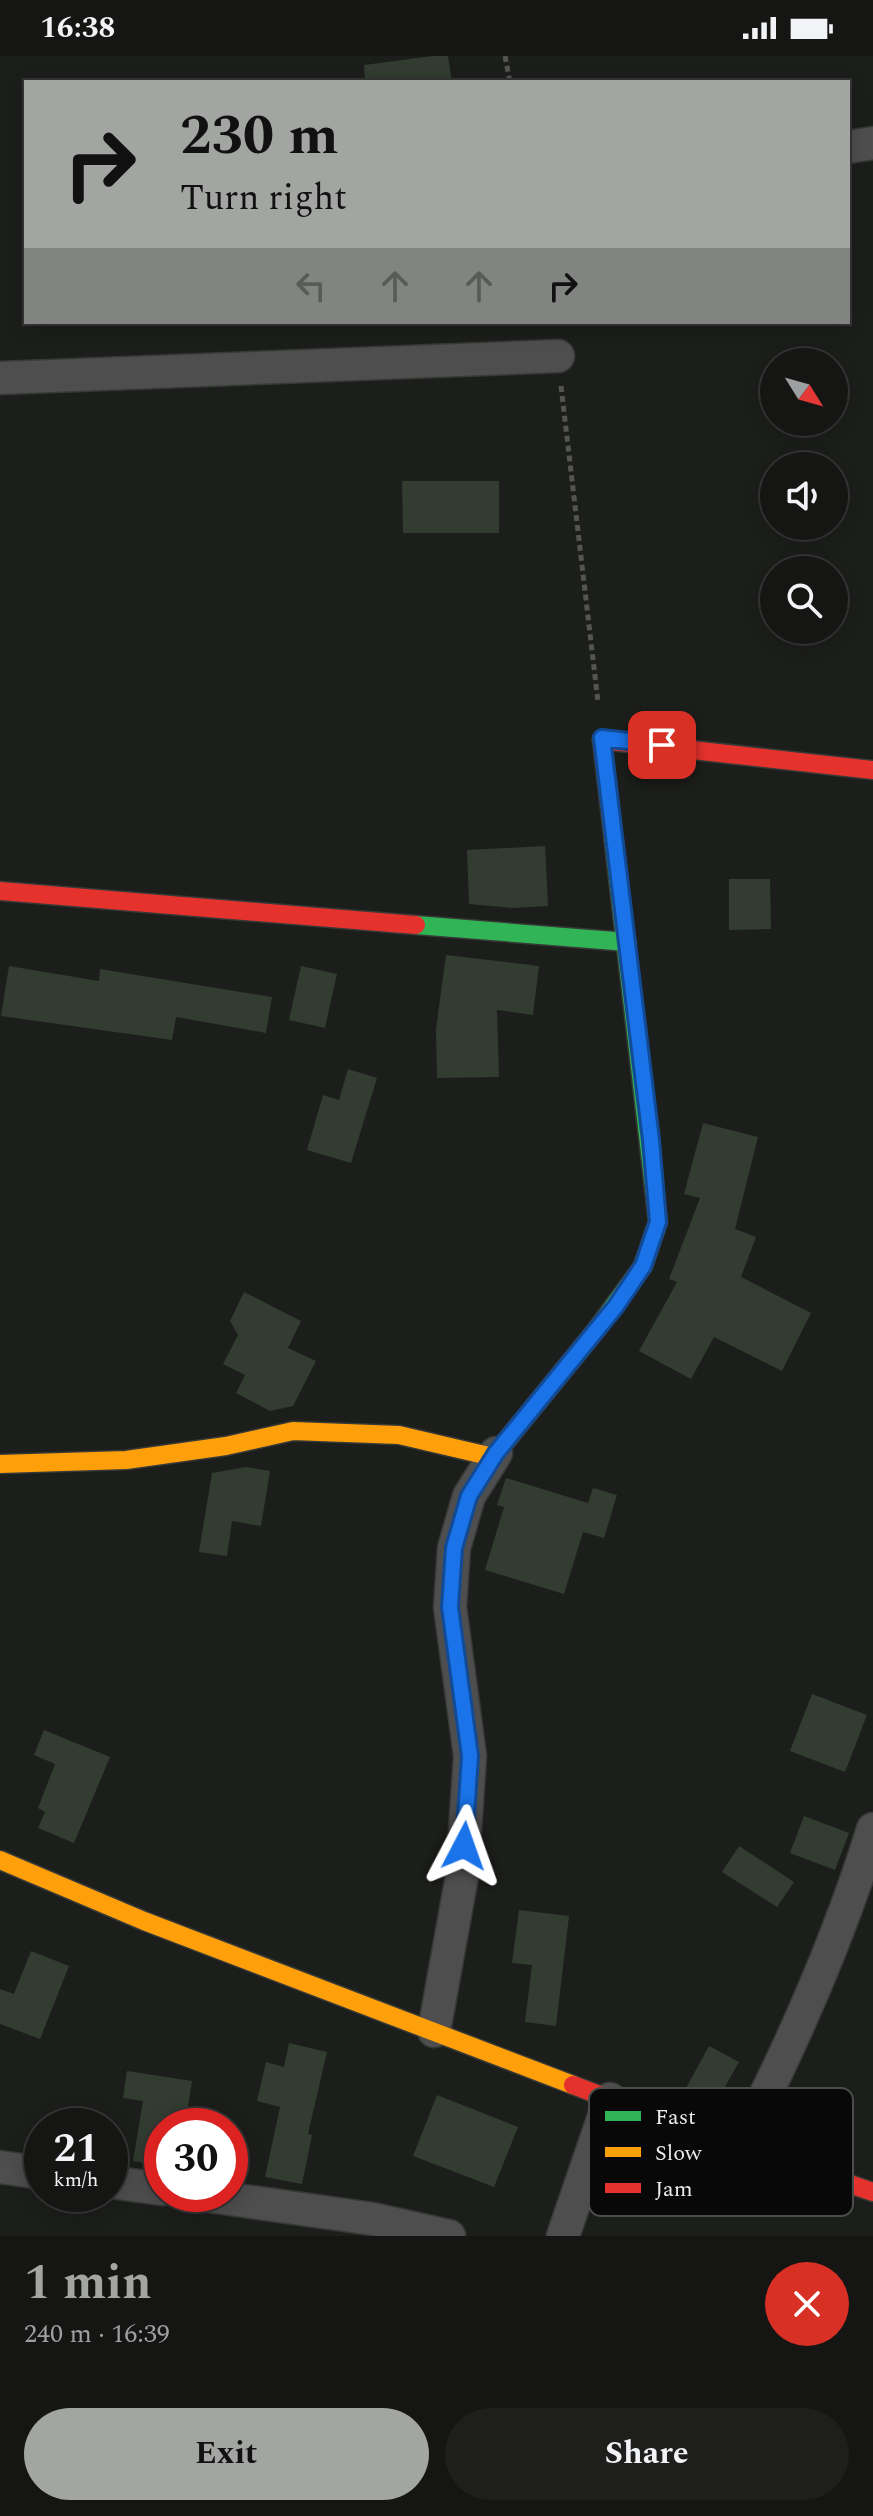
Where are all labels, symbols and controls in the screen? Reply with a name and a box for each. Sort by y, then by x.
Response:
text: 16:38 [40,5,115,51]
text: 230 m [180,94,339,179]
icon: right [48,112,152,216]
text: Turn right [180,171,347,226]
icon: left [289,264,333,308]
icon: ahead [373,264,417,308]
icon: ahead [457,264,501,308]
icon: right [541,264,585,308]
north arrow [760,348,848,436]
map controls [760,348,848,644]
button: sound [760,452,848,540]
button: search [760,556,848,644]
pin [628,711,696,779]
icon: arrive [640,723,684,767]
position arrow [422,1804,506,1888]
legend [589,2088,853,2216]
text: Fast [655,2101,696,2134]
speed limit sign: 30 [144,2108,248,2212]
text: 21 [54,2119,98,2180]
text: Slow [655,2137,703,2170]
text: km/h [54,2165,99,2195]
text: Jam [655,2173,693,2206]
text: 1 min [24,2247,152,2320]
button: close [765,2262,849,2346]
text: 240 m · 16:39 [24,2314,170,2354]
button: Exit [24,2408,429,2500]
button: Share [445,2408,849,2500]

